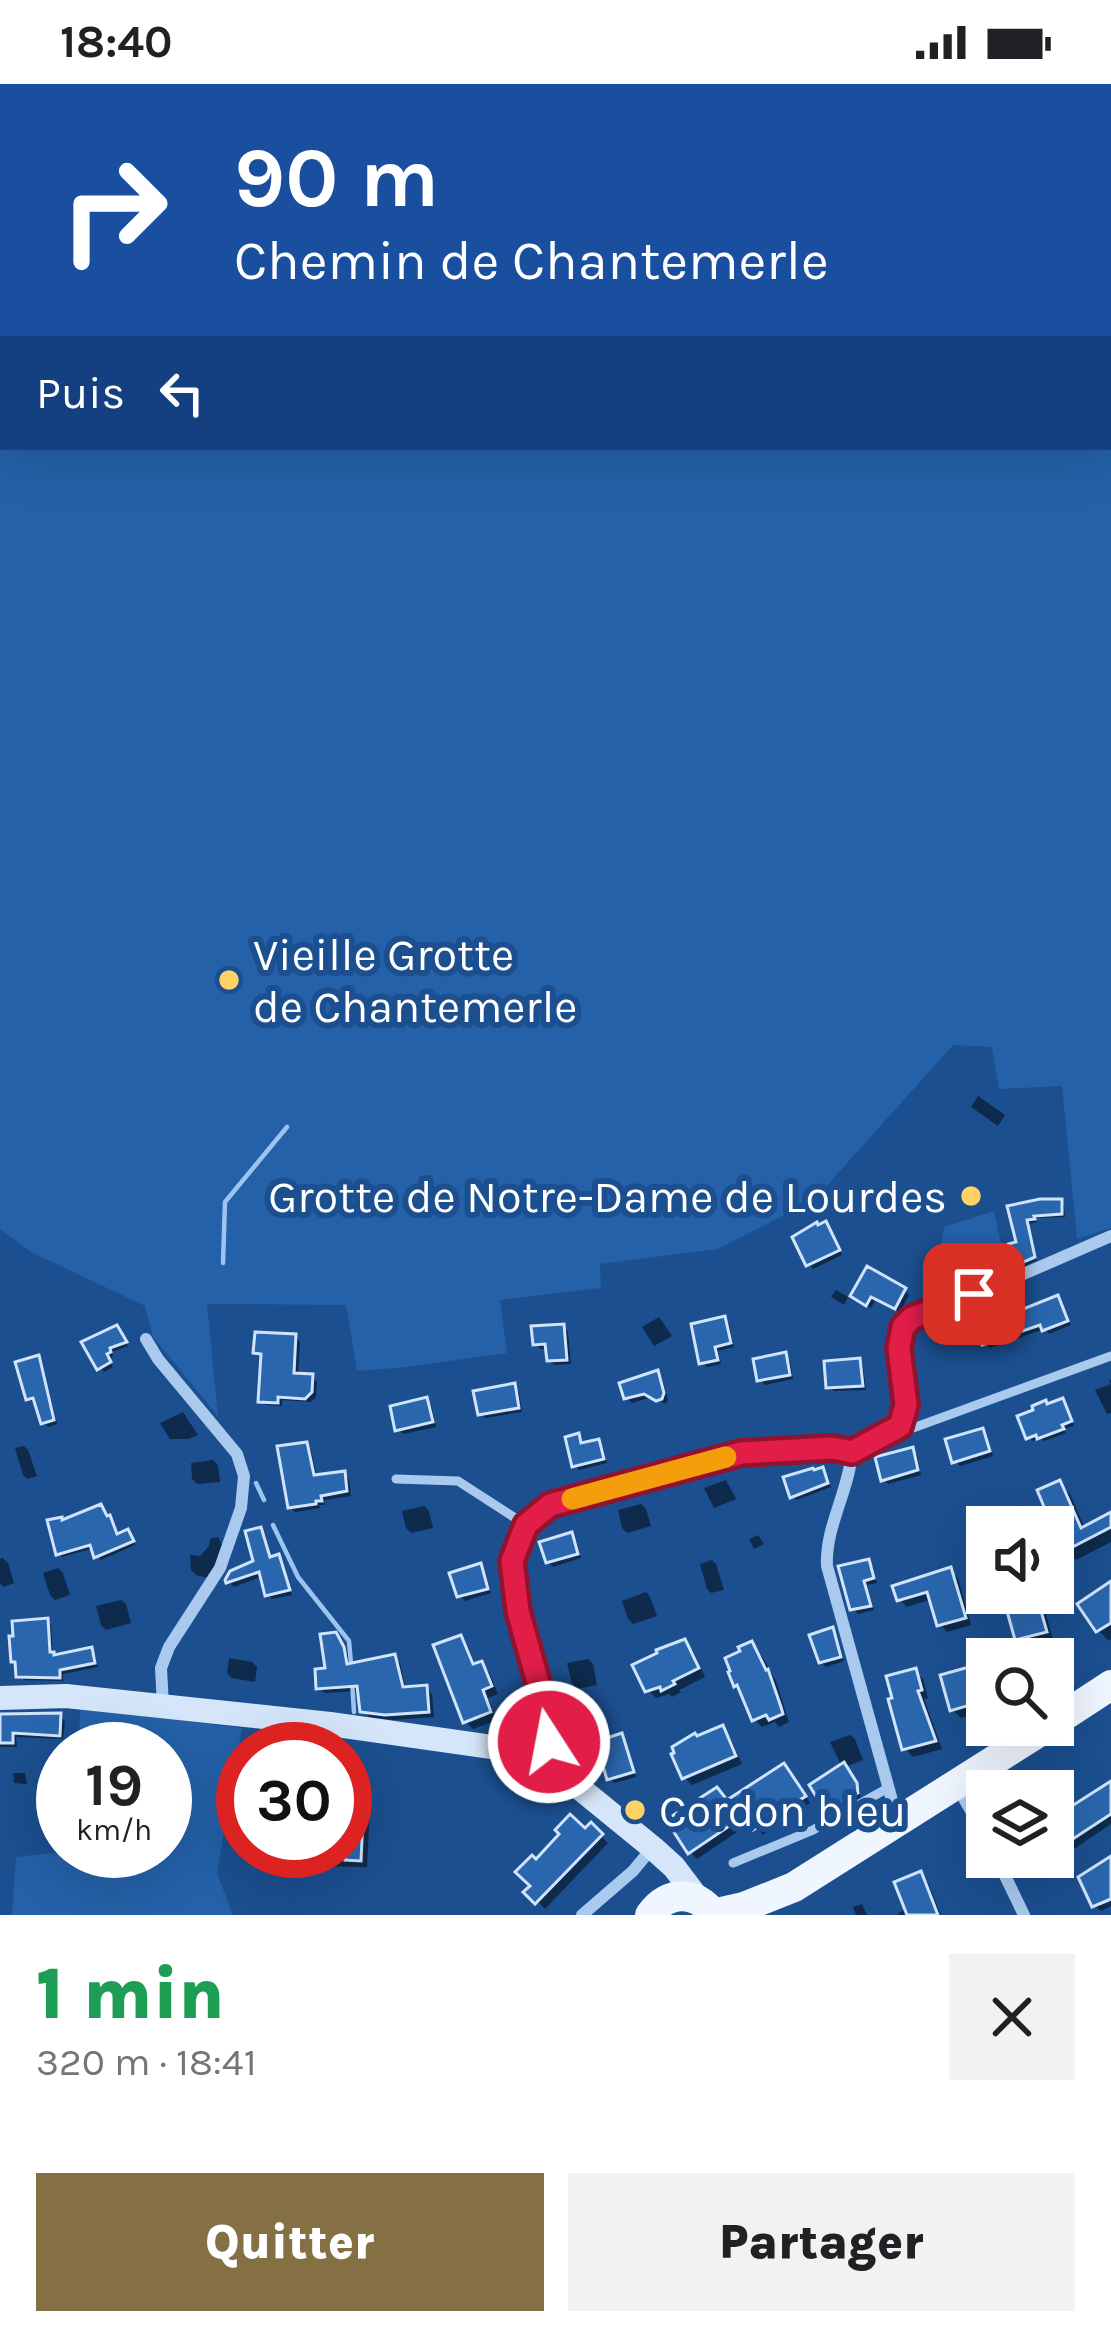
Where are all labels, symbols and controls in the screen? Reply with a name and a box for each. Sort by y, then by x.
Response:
text: 18:40 [60,16,173,68]
text: 90 m [234,129,439,227]
icon: right [36,132,192,288]
text: Chemin de Chantemerle [234,229,829,293]
icon: left [149,360,215,426]
text: Puis [36,367,125,419]
place label: Vieille Grotte de Chantemerle [253,929,577,1033]
marker: Vieille Grotte de Chantemerle [216,967,242,993]
place label: Grotte de Notre-Dame de Lourdes [268,1171,947,1223]
marker: Grotte de Notre-Dame de Lourdes [958,1183,984,1209]
pin [923,1243,1025,1345]
icon: arrive [941,1261,1007,1327]
map controls [966,1506,1074,1878]
button: sound [966,1506,1074,1614]
button: search [966,1638,1074,1746]
position arrow [486,1679,612,1805]
speed limit sign: 30 [216,1722,372,1878]
text: 19 [85,1750,143,1820]
button: layers [966,1770,1074,1878]
place label: Cordon bleu [659,1785,906,1837]
marker: Cordon bleu [622,1797,648,1823]
text: km/h [76,1812,152,1848]
text: 1 min [36,1952,225,2036]
button: close [949,1954,1075,2080]
text: 320 m · 18:41 [36,2039,257,2085]
button: Quitter [36,2173,544,2311]
button: Partager [568,2173,1075,2311]

